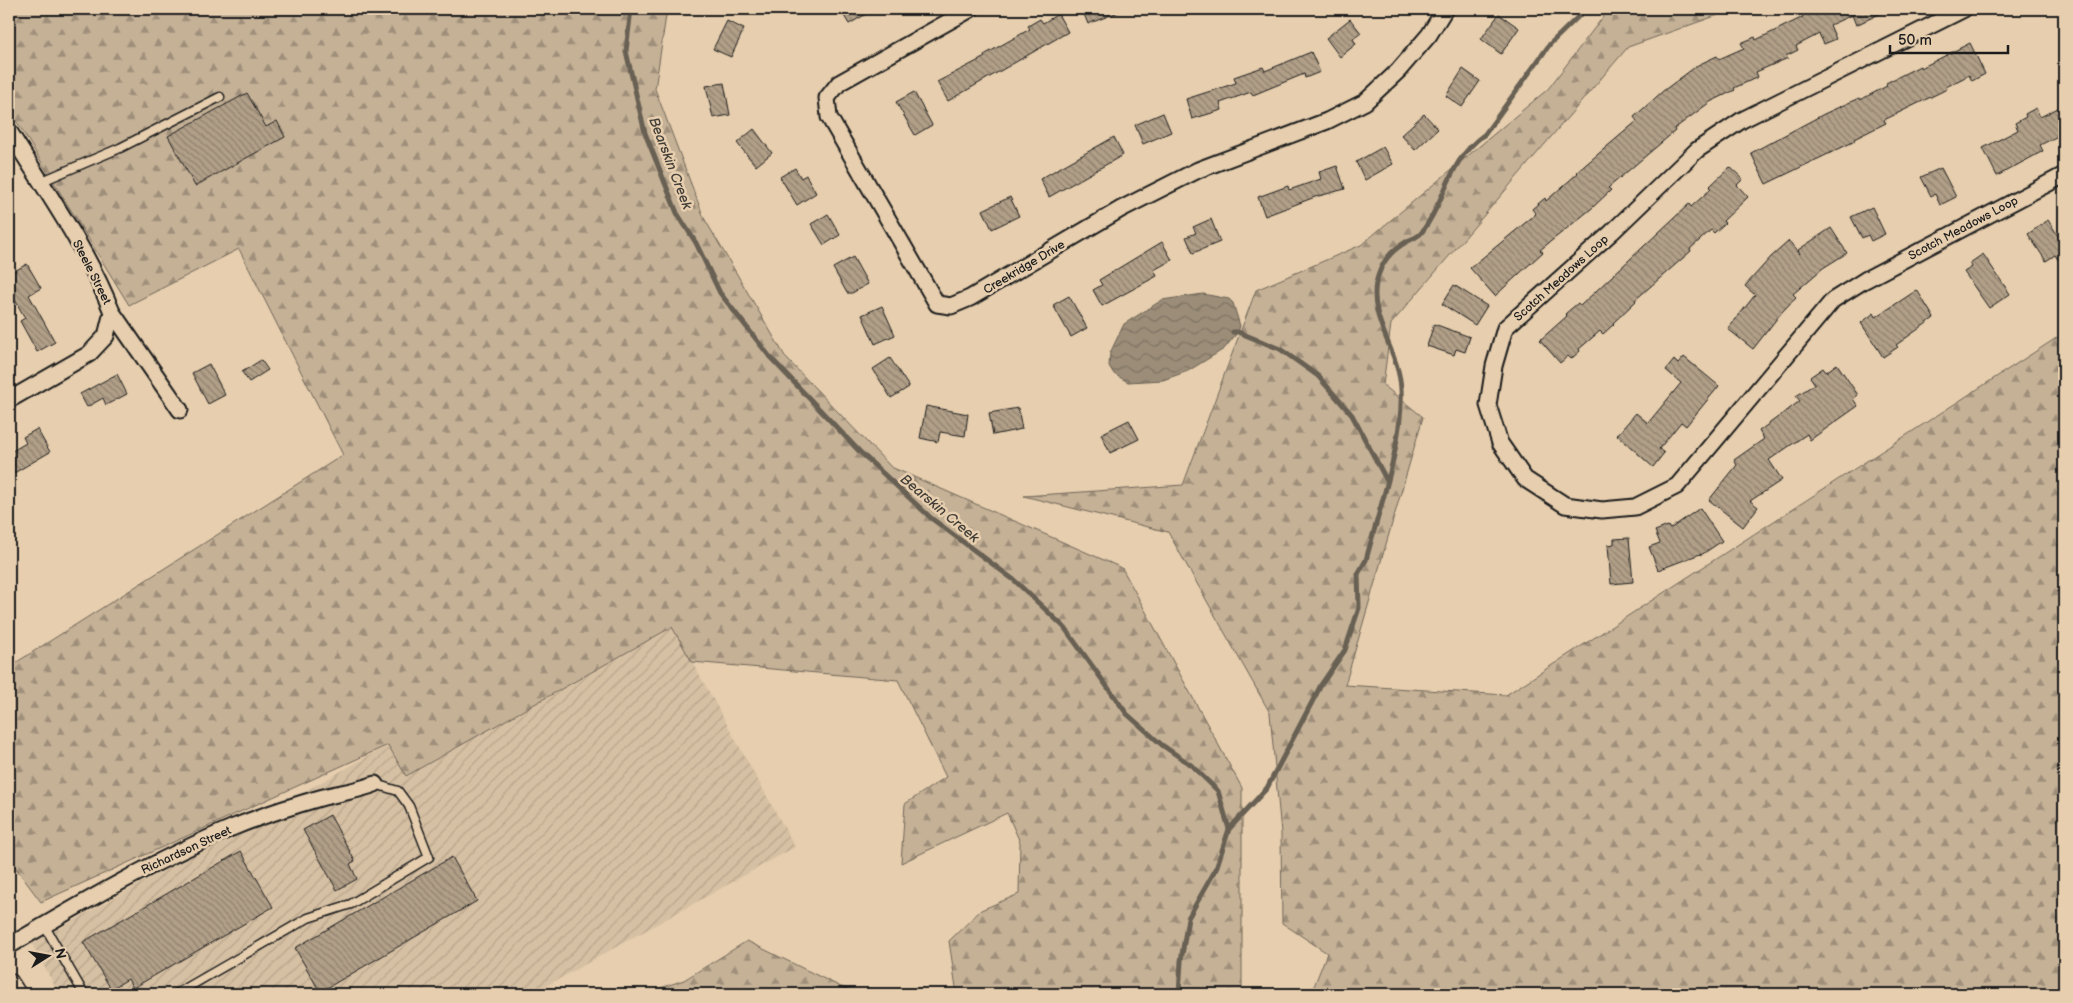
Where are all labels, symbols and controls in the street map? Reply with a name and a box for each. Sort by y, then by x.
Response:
scale bar [1890,22,2008,54]
text: 50 m [1898,31,1932,50]
water label: Bearskin Creek [645,115,696,213]
street label: Scotch Meadows Loop [1906,193,2021,264]
street label: Scotch Meadows Loop [1511,232,1612,325]
street label: Steele Street [69,237,114,307]
street label: Creekridge Drive [981,237,1068,298]
water label: Bearskin Creek [897,471,983,547]
street label: Richardson Street [139,823,234,878]
north arrow [22,930,72,980]
text: N [51,947,70,960]

